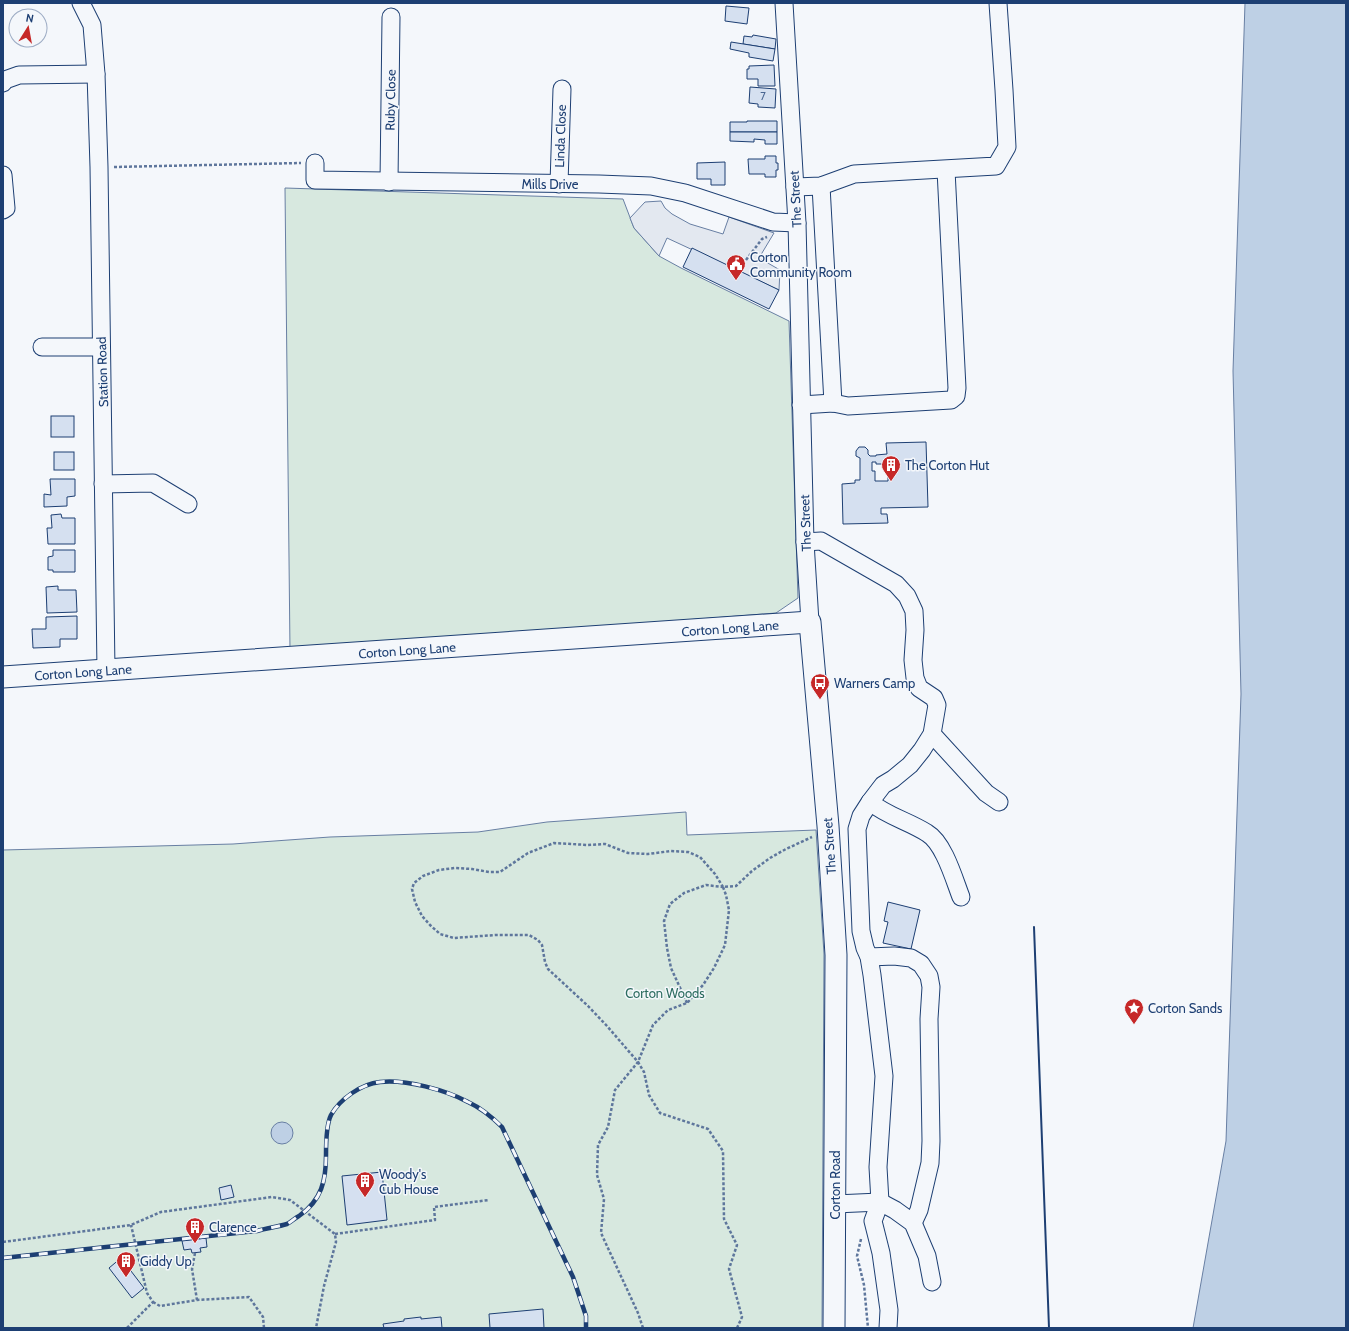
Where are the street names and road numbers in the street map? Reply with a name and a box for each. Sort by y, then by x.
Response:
street label: Ruby Close [381,69,399,131]
street label: Linda Close [551,104,569,168]
street label: The Street [785,170,804,228]
street label: Mills Drive [522,176,579,192]
street label: Station Road [93,336,111,408]
street label: The Street [796,494,814,552]
street label: Corton Long Lane [681,617,780,639]
street label: Corton Long Lane [358,639,457,661]
street label: Corton Long Lane [34,661,133,683]
street label: The Street [819,816,839,875]
street label: Corton Road [827,1151,843,1219]

